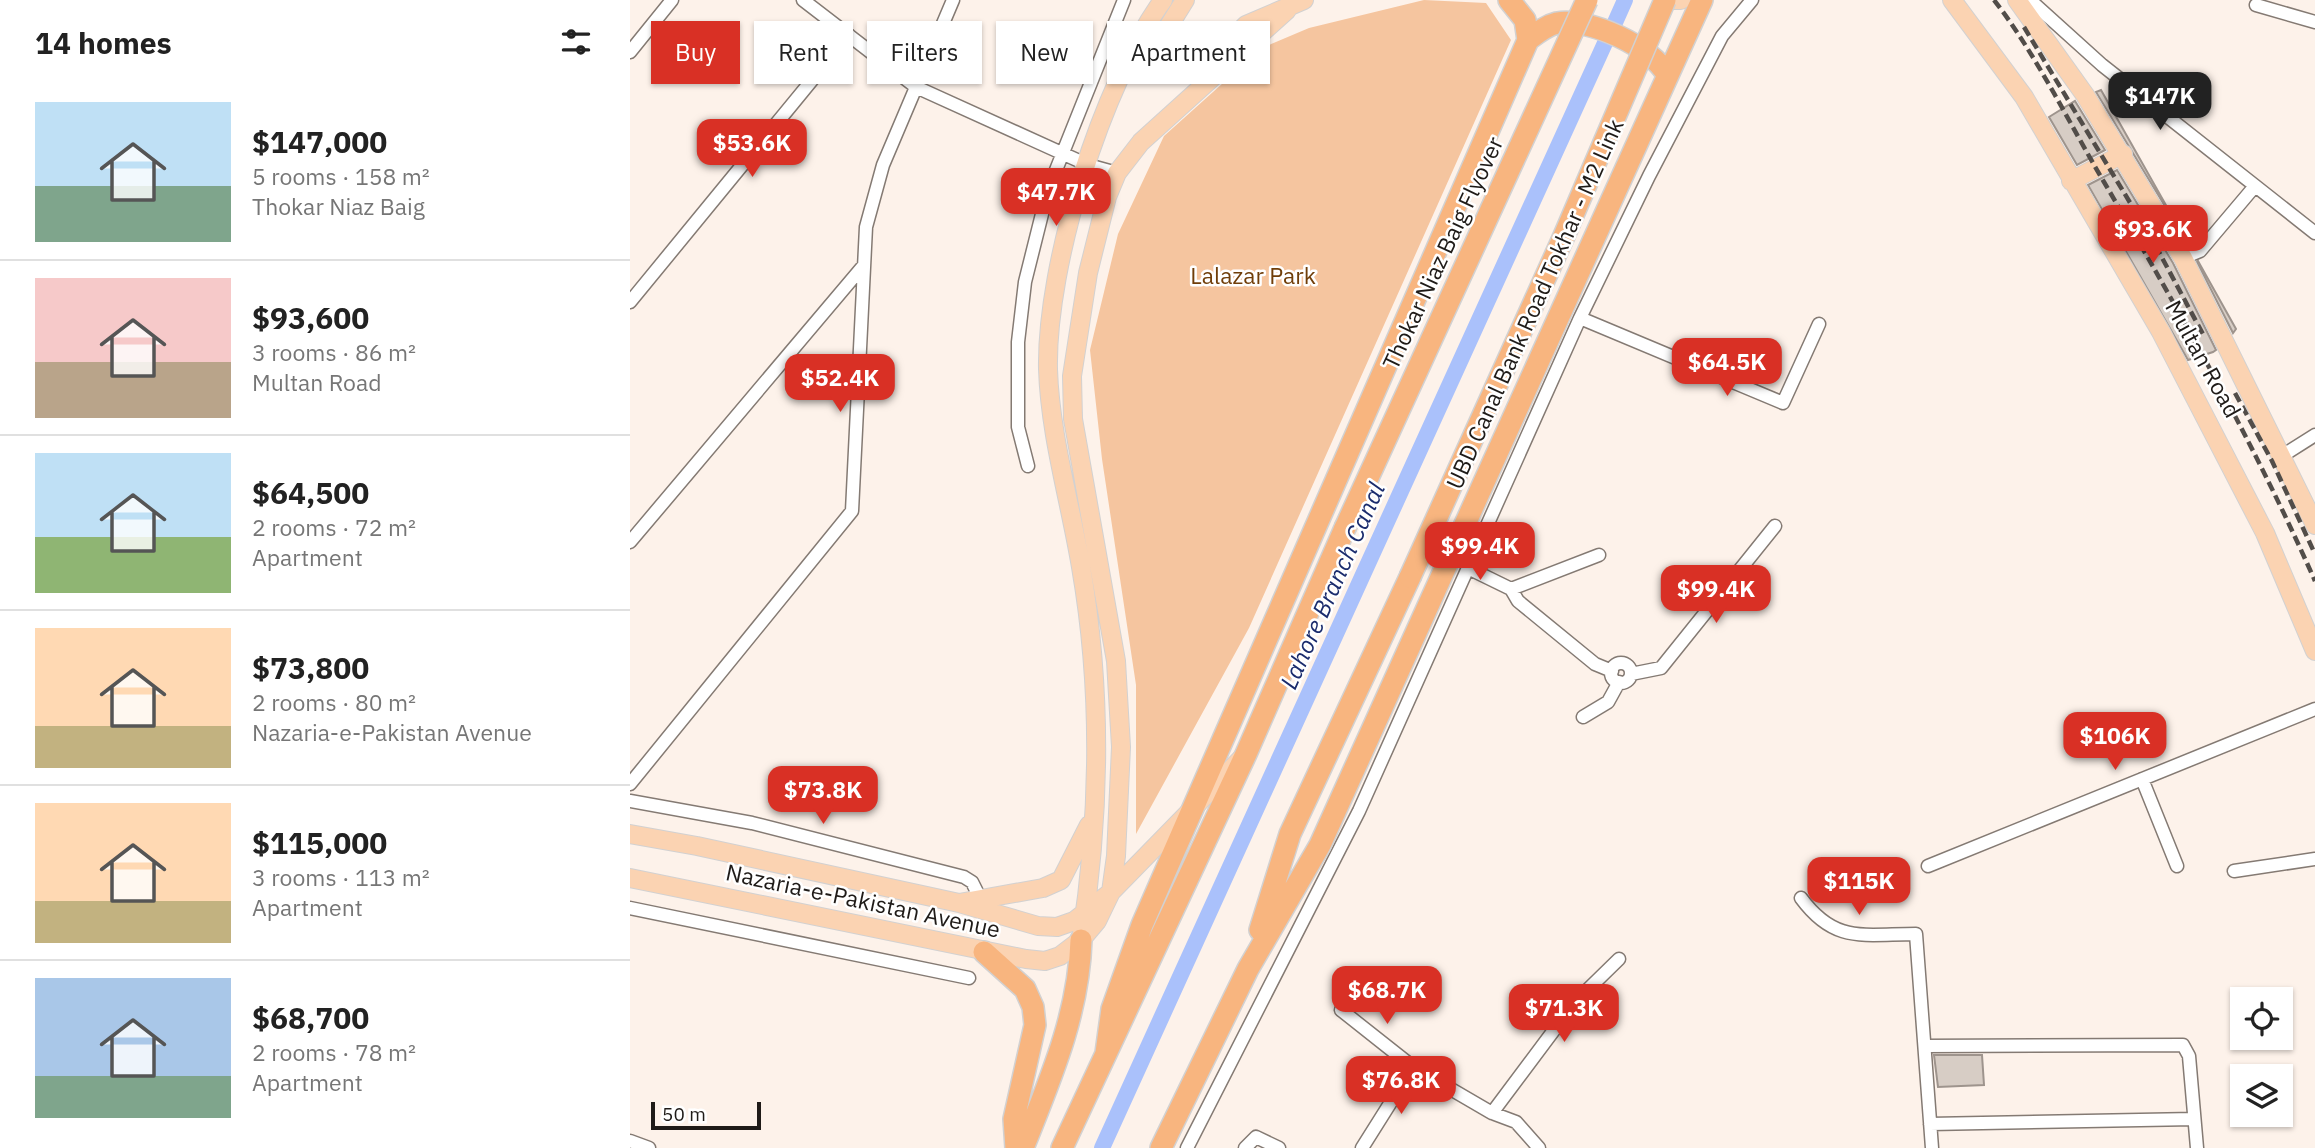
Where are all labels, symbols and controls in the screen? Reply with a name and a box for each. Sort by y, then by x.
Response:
chip: Buy [651,21,740,84]
chip: Rent [754,21,853,84]
chip: Filters [867,21,982,84]
chip: New [996,21,1093,84]
chip: Apartment [1107,21,1270,84]
text: 14 homes [35,23,172,62]
icon: filters [557,23,595,61]
pin: $147K [2111,72,2209,132]
text: $147K [2124,80,2196,110]
street label: UBD Canal Bank Road Tokhar - M2 Link [1439,114,1630,493]
pin: $53.6K [695,120,809,179]
text: $147,000 [252,122,387,161]
text: $53.6K [713,127,791,157]
icon: home [91,130,175,214]
street label: Thokar Niaz Baig Flyover [1375,131,1509,374]
text: 5 rooms · 158 m² [252,161,430,191]
pin: $47.7K [999,168,1113,228]
text: $47.7K [1017,176,1095,206]
text: Thokar Niaz Baig [252,191,425,221]
pin: $93.6K [2096,205,2210,265]
text: $93.6K [2114,213,2192,243]
park label: Lalazar Park [1190,260,1316,290]
street label: Multan Road [2159,295,2248,422]
text: $93,600 [252,298,369,337]
icon: home [91,306,175,390]
text: 3 rooms · 86 m² [252,337,416,367]
pin: $64.5K [1670,338,1784,398]
text: $64.5K [1688,346,1766,376]
pin: $52.4K [783,354,897,414]
text: $52.4K [801,362,879,392]
text: Multan Road [252,367,382,397]
text: $64,500 [252,473,369,512]
water label: Lahore Branch Canal [1272,477,1392,694]
icon: home [91,481,175,565]
text: 2 rooms · 72 m² [252,512,416,542]
pin: $99.4K [1423,522,1537,582]
text: $99.4K [1441,530,1519,560]
text: Apartment [252,542,363,572]
pin: $99.4K [1659,566,1773,625]
text: $99.4K [1677,573,1755,603]
text: $73,800 [252,648,369,687]
icon: home [91,656,175,740]
text: 2 rooms · 80 m² [252,687,416,717]
pin: $106K [2066,712,2164,772]
text: Nazaria-e-Pakistan Avenue [252,717,532,747]
text: $106K [2079,720,2151,750]
pin: $73.8K [766,766,880,826]
text: $73.8K [784,774,862,804]
text: $115,000 [252,823,387,862]
icon: home [91,831,175,915]
street label: Nazaria-e-Pakistan Avenue [723,856,1003,944]
pin: $115K [1810,858,1908,917]
text: 3 rooms · 113 m² [252,862,430,892]
text: $115K [1823,865,1895,895]
text: Apartment [252,892,363,922]
pin: $68.7K [1330,967,1444,1026]
text: $68.7K [1348,974,1426,1004]
pin: $71.3K [1507,984,1621,1044]
map controls [2230,987,2293,1127]
button: locate [2230,987,2293,1050]
text: $71.3K [1525,992,1603,1022]
text: $68,700 [252,998,369,1037]
icon: home [91,1006,175,1090]
text: 2 rooms · 78 m² [252,1037,416,1067]
pin: $76.8K [1344,1056,1458,1116]
text: $76.8K [1362,1064,1440,1094]
button: layers [2230,1064,2293,1127]
text: Apartment [252,1067,363,1097]
scale bar [651,1099,761,1131]
text: 50 m [662,1102,706,1126]

